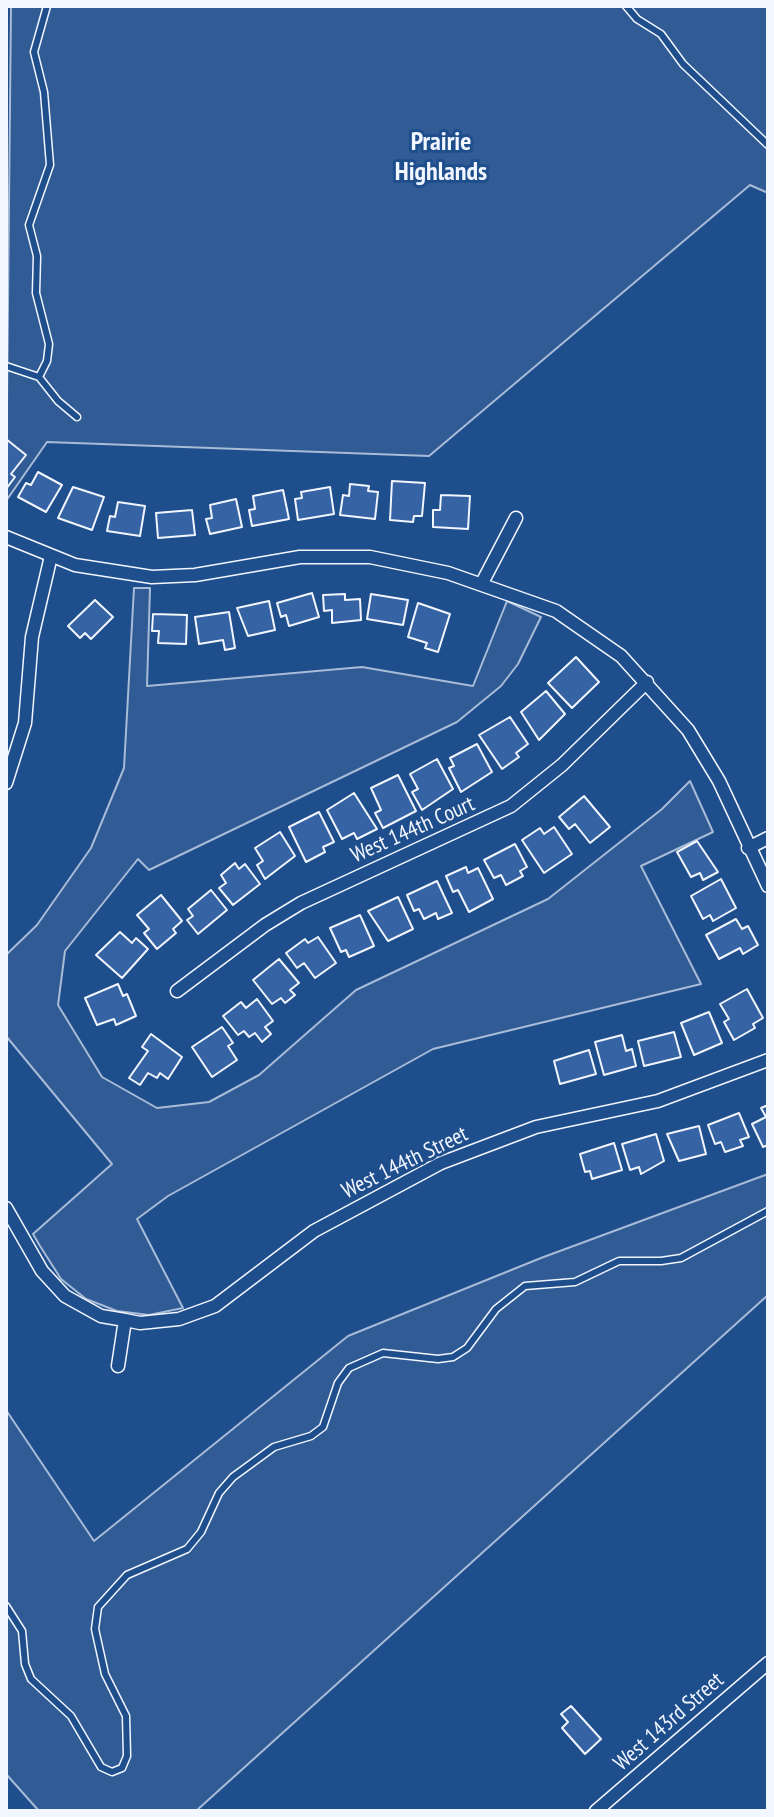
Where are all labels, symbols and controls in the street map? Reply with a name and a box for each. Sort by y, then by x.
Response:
district label: Prairie Highlands [395,127,487,188]
street label: West 144th Court [347,791,479,869]
street label: West 144th Street [338,1121,472,1205]
street label: West 143rd Street [609,1667,729,1777]

